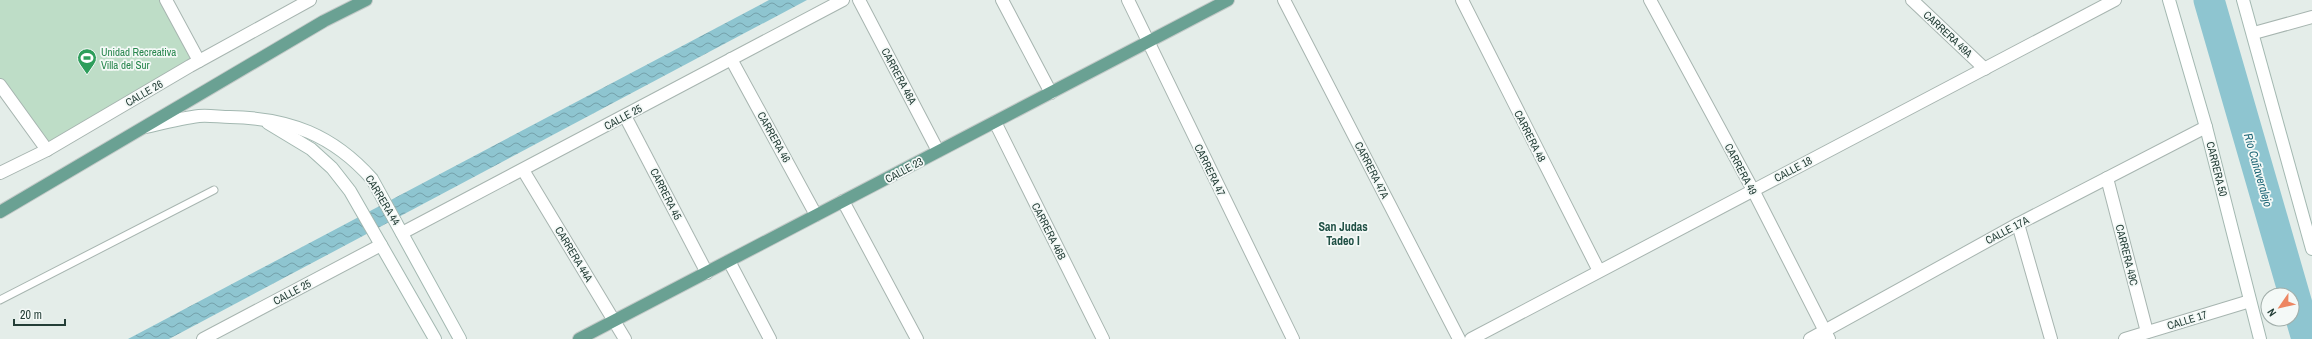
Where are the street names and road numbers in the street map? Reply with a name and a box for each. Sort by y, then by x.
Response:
street label: CARRERA 49A [1920,8,1976,61]
street label: CARRERA 46A [878,45,920,108]
street label: CALLE 26 [123,77,165,109]
street label: CALLE 25 [602,101,644,133]
street label: CARRERA 48 [1511,108,1549,164]
street label: CARRERA 46 [754,109,794,165]
street label: CARRERA 47A [1352,139,1393,202]
street label: CARRERA 50 [2203,140,2231,198]
street label: CARRERA 49 [1722,141,1760,197]
street label: CARRERA 47 [1191,142,1229,198]
street label: CALLE 18 [1772,153,1814,185]
street label: CALLE 23 [883,154,925,186]
street label: CARRERA 45 [647,166,685,222]
street label: CARRERA 44 [363,172,403,228]
street label: CARRERA 46B [1029,200,1069,262]
street label: CALLE 17A [1983,212,2032,247]
street label: CARRERA 49C [2113,223,2141,288]
street label: CARRERA 44A [552,224,597,285]
street label: CALLE 25 [271,276,313,308]
street label: CALLE 17 [2165,307,2209,333]

